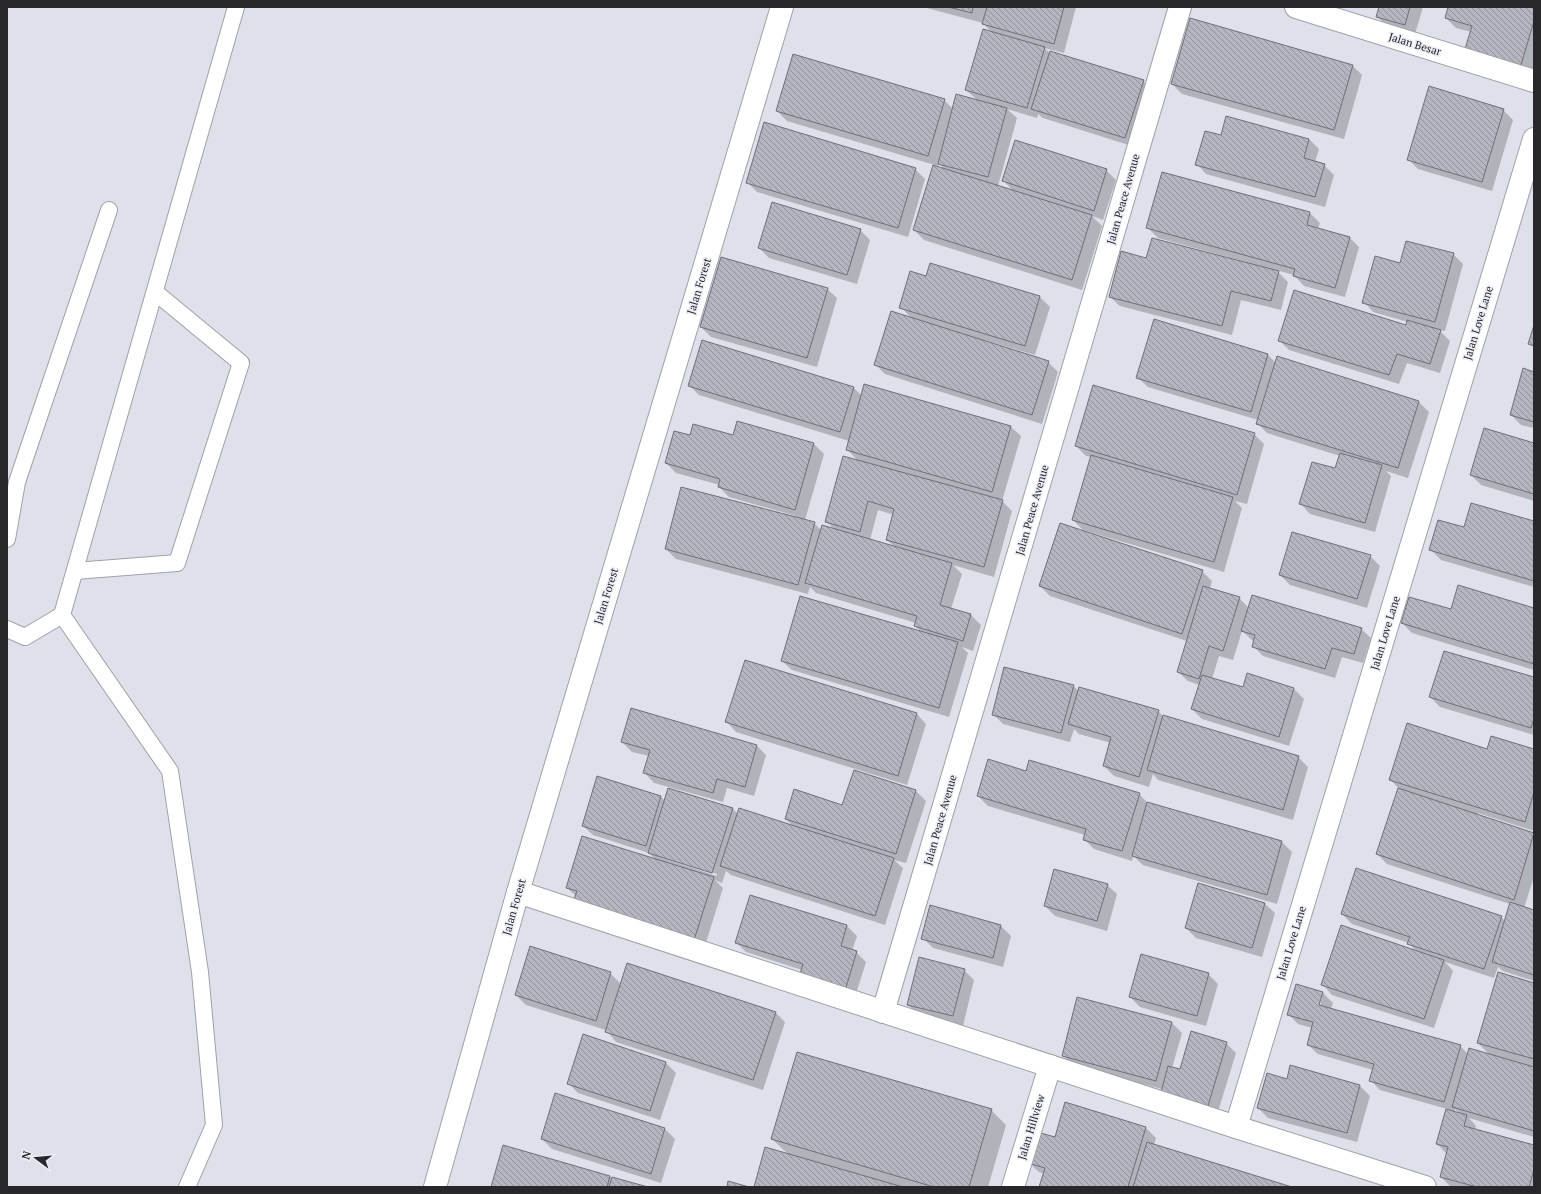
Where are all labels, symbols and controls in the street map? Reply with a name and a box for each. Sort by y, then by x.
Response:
street label: Jalan Besar [1387,29,1444,59]
street label: Jalan Peace Avenue [1103,152,1143,246]
street label: Jalan Forest [684,256,714,316]
street label: Jalan Love Lane [1460,284,1496,362]
street label: Jalan Peace Avenue [1012,463,1052,557]
street label: Jalan Forest [591,566,621,626]
street label: Jalan Love Lane [1367,594,1403,672]
street label: Jalan Peace Avenue [920,773,960,867]
street label: Jalan Forest [499,877,529,937]
street label: Jalan Love Lane [1273,904,1309,982]
street label: Jalan Hillview [1014,1092,1048,1161]
north arrow [16,1138,56,1178]
text: N [19,1149,34,1161]

